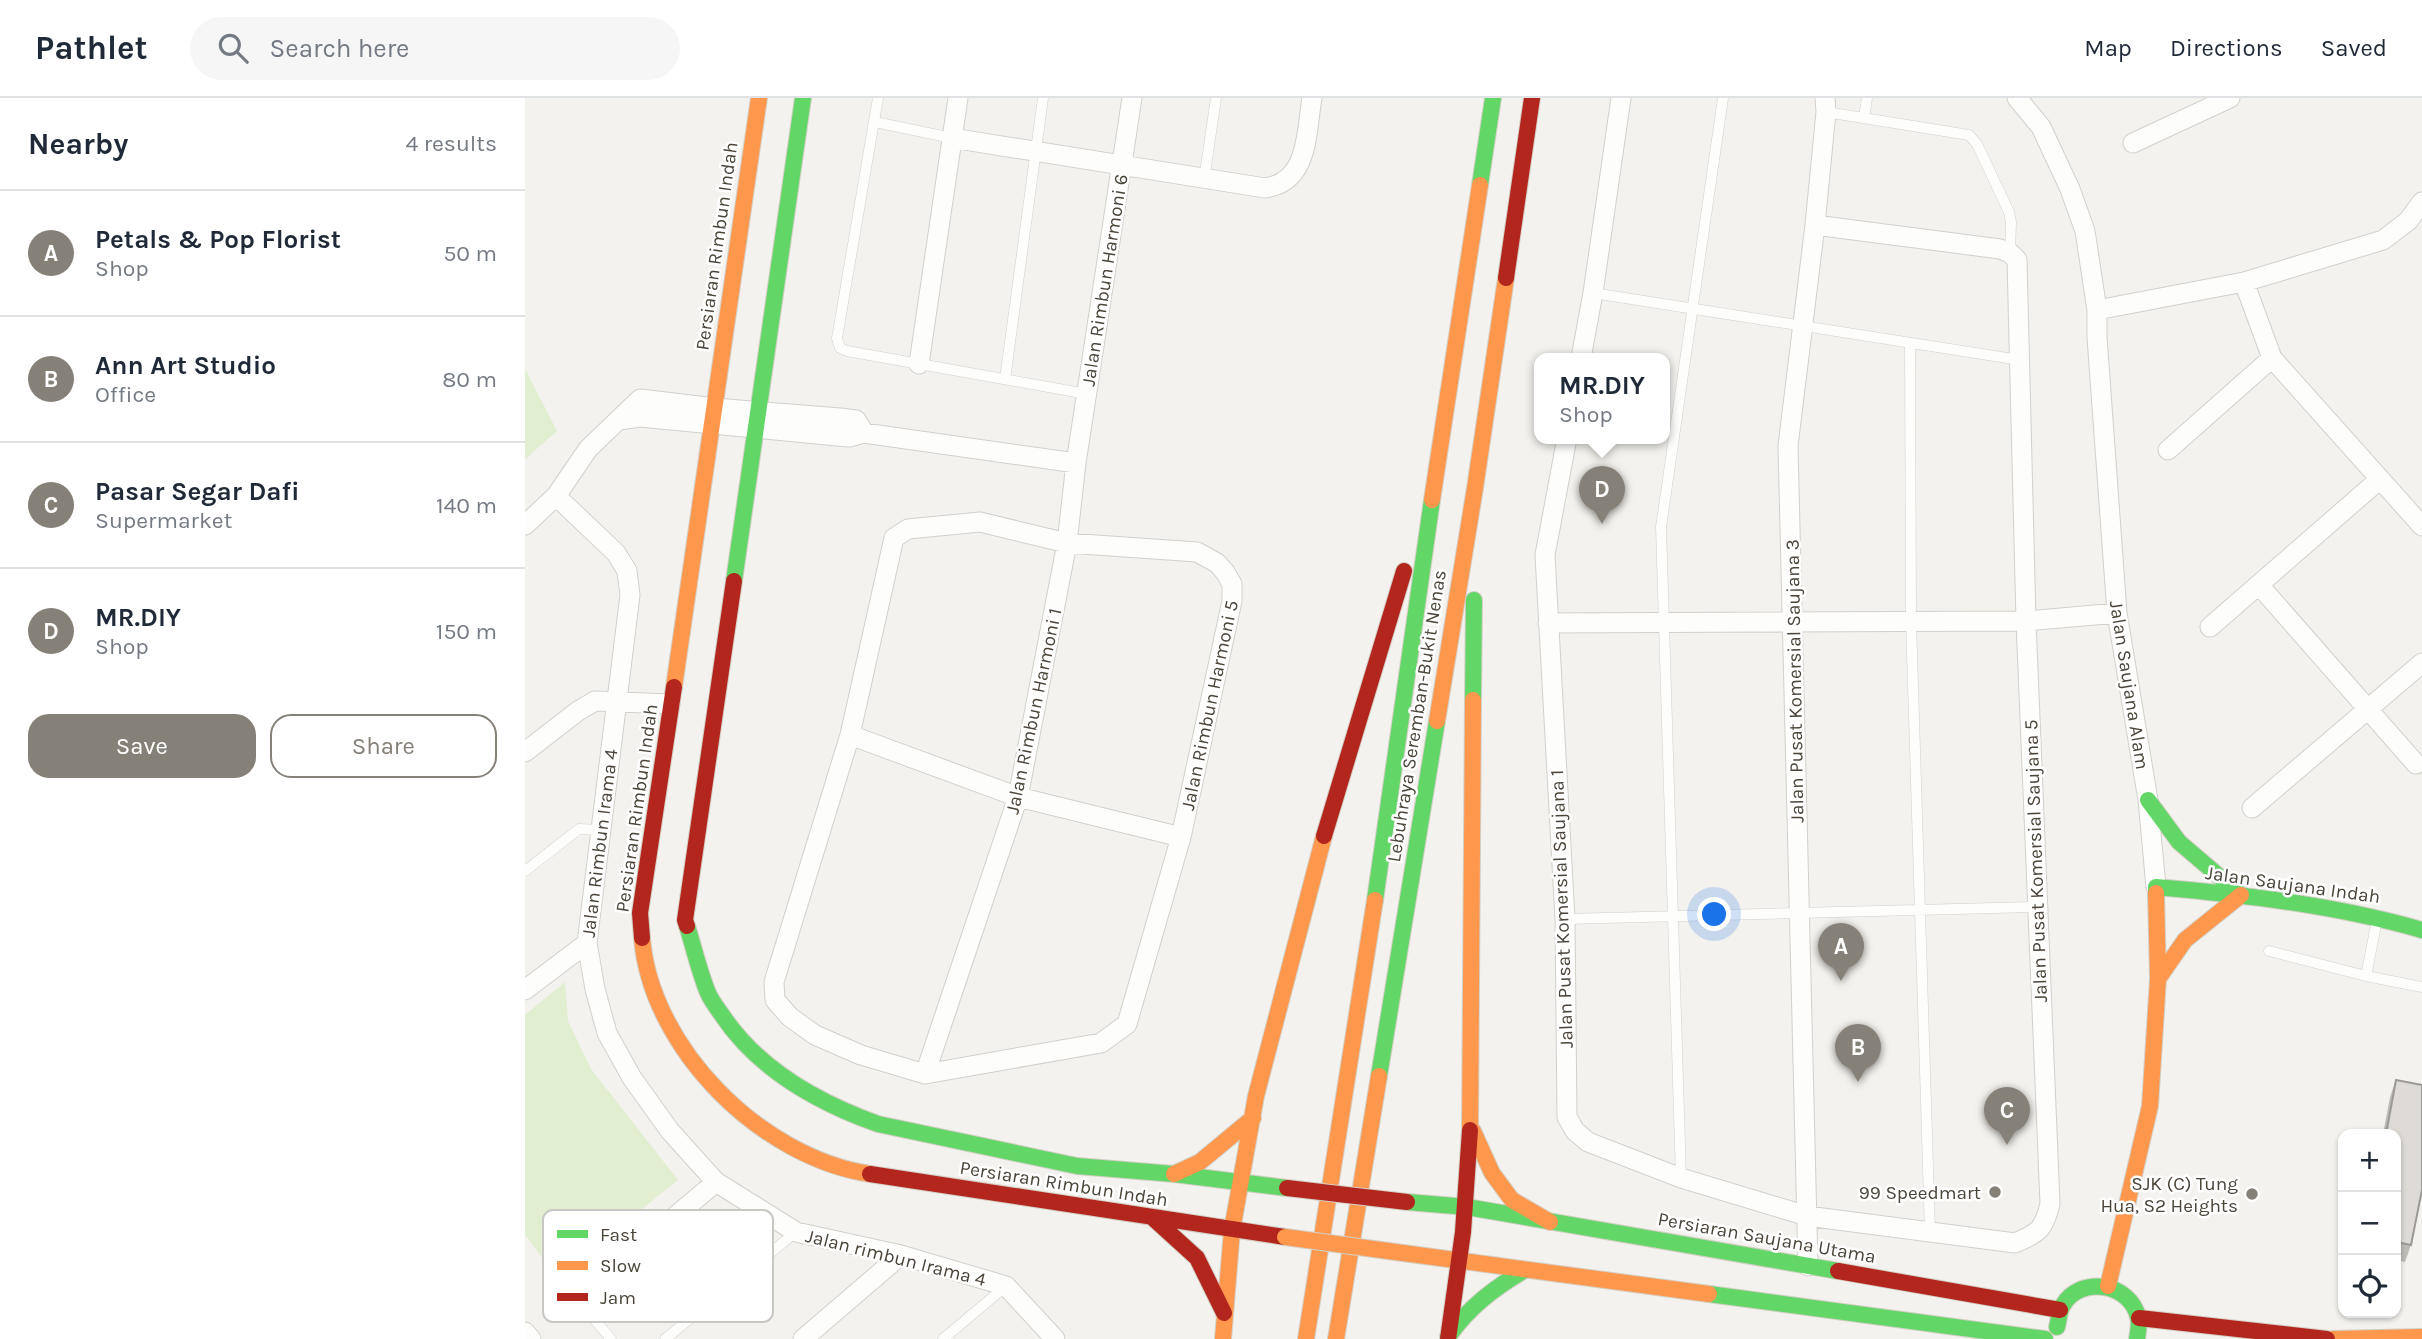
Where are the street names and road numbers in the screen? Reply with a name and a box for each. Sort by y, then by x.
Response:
street label: Persiaran Rimbun Indah [691,140,743,352]
street label: Jalan Rimbun Harmoni 6 [1077,173,1133,388]
street label: Jalan Pusat Komersial Saujana 3 [1782,539,1808,823]
street label: Lebuhraya Seremban-Bukit Nenas [1383,569,1451,864]
street label: Jalan Rimbun Harmoni 5 [1177,598,1243,812]
street label: Jalan Saujana Alam [2105,599,2153,771]
street label: Jalan Rimbun Harmoni 1 [1001,606,1067,816]
street label: Persiaran Rimbun Indah [611,702,663,914]
street label: Jalan Pusat Komersial Saujana 5 [2020,719,2052,1003]
street label: Jalan Rimbun Irama 4 [578,747,623,939]
street label: Jalan Pusat Komersial Saujana 1 [1546,769,1578,1049]
street label: Jalan Saujana Indah [2204,862,2382,908]
street label: Persiaran Rimbun Indah [958,1157,1169,1211]
street label: Persiaran Saujana Utama [1656,1208,1878,1268]
street label: Jalan rimbun Irama 4 [803,1225,989,1291]

